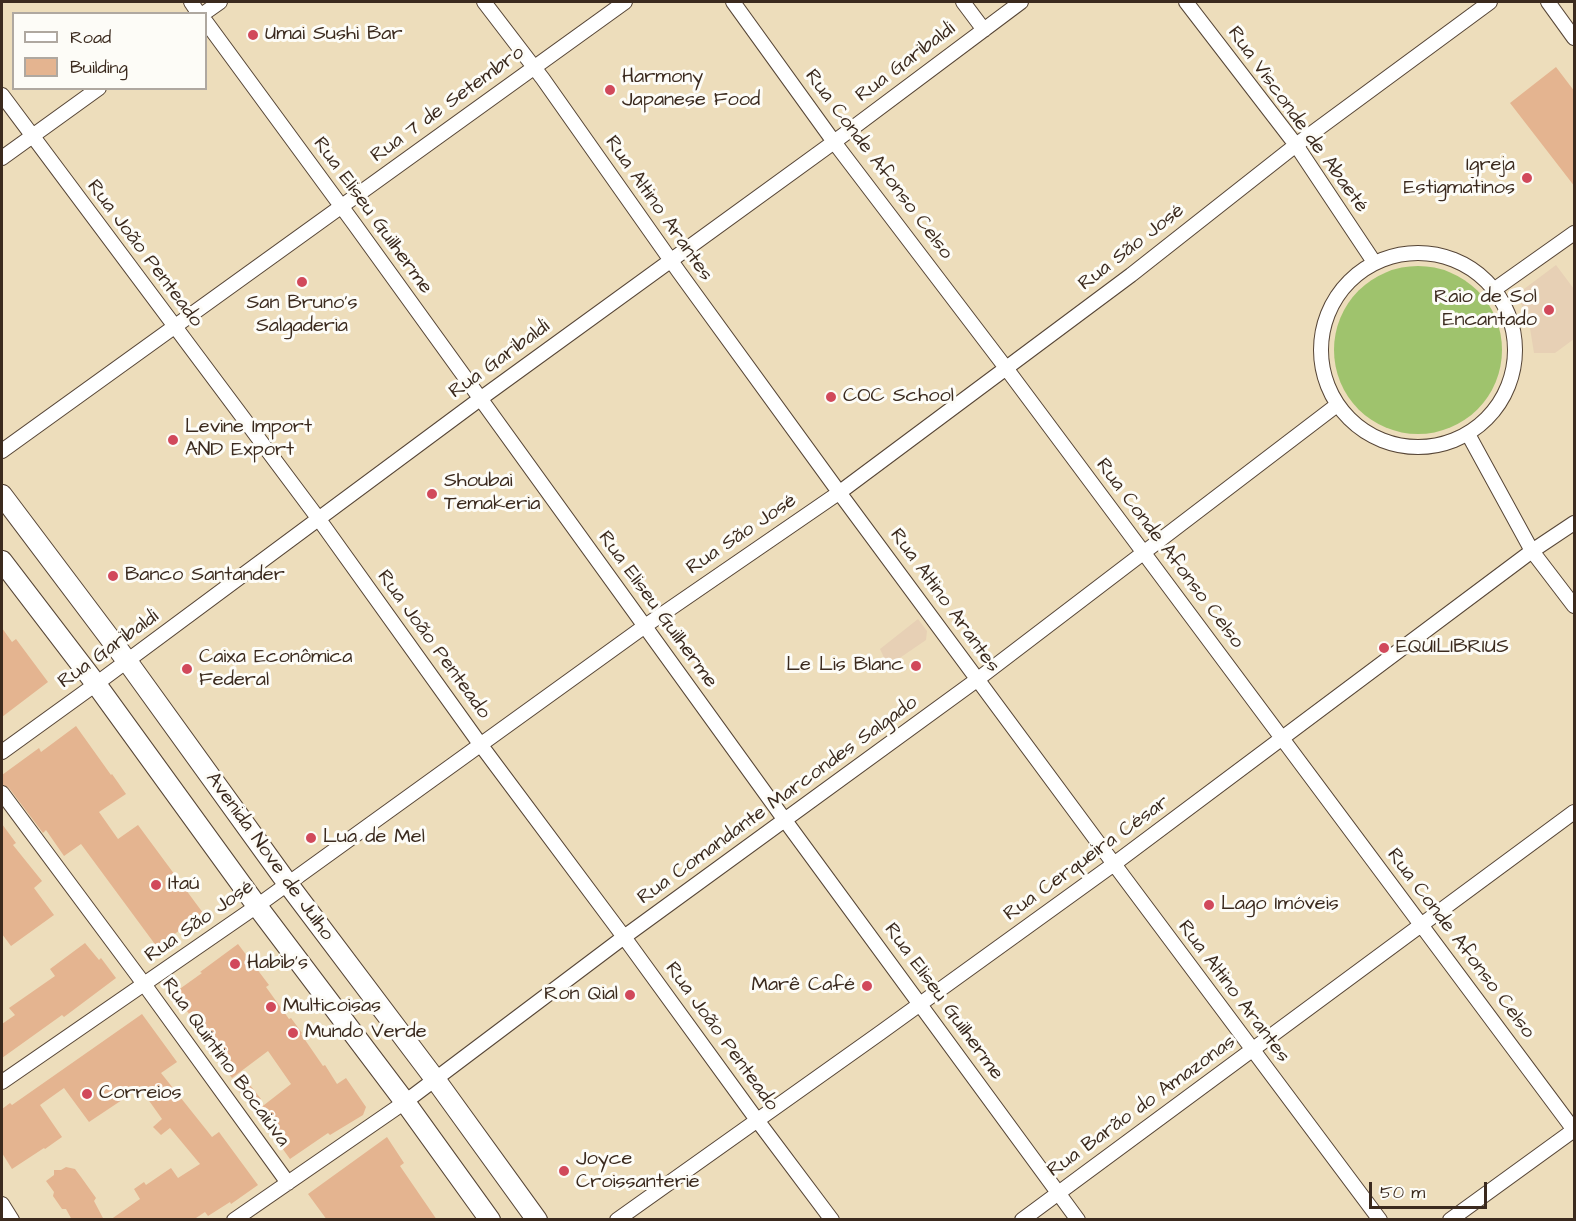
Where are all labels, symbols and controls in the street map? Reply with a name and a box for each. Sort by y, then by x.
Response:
legend [12,12,207,90]
street label: Rua Garibaldi [851,18,961,108]
street label: Rua Visconde de Abaeté [1221,22,1373,218]
place label: Umai Sushi Bar [265,23,402,47]
text: Road [70,25,111,50]
marker: Umai Sushi Bar [246,28,260,42]
street label: Rua 7 de Setembro [367,41,529,169]
text: Building [70,55,128,80]
street label: Rua Conde Afonso Celso [799,65,957,265]
place label: Harmony Japanese Food [622,66,760,113]
marker: Harmony Japanese Food [603,83,617,97]
street label: Rua Altino Arantes [599,132,717,286]
street label: Rua Eliseu Guilherme [307,133,437,299]
place label: Igreja Estigmatinos [1404,154,1515,201]
marker: Igreja Estigmatinos [1520,171,1534,185]
street label: Rua João Penteado [81,176,207,332]
street label: Rua São José [1074,199,1190,297]
marker: San Bruno's Salgaderia [295,275,309,289]
place label: Raio de Sol Encantado [1434,286,1537,333]
place label: San Bruno's Salgaderia [247,292,357,339]
marker: Raio de Sol Encantado [1542,303,1556,317]
street label: Rua Garibaldi [445,315,555,405]
place label: COC School [843,385,954,409]
marker: COC School [824,390,838,404]
place label: Levine Import AND Export [185,416,312,463]
marker: Levine Import AND Export [166,433,180,447]
street label: Rua Conde Afonso Celso [1090,454,1248,654]
place label: Shoubai Temakeria [444,470,540,517]
marker: Shoubai Temakeria [425,487,439,501]
street label: Rua São José [682,489,802,581]
street label: Rua Altino Arantes [884,524,1004,678]
street label: Rua Eliseu Guilherme [592,527,722,693]
place label: Banco Santander [125,564,285,588]
street label: Rua João Penteado [371,566,495,724]
marker: Banco Santander [106,569,120,583]
street label: Rua Garibaldi [54,605,164,695]
place label: EQUILIBRIUS [1396,636,1509,660]
marker: EQUILIBRIUS [1377,641,1391,655]
place label: Caixa Econômica Federal [199,646,352,693]
place label: Le Lis Blanc [786,654,904,678]
marker: Le Lis Blanc [909,659,923,673]
marker: Caixa Econômica Federal [180,662,194,676]
street label: Rua Comandante Marcondes Salgado [633,691,923,911]
street label: Avenida Nove de Julho [200,768,338,946]
street label: Rua Cerqueira César [1000,791,1174,927]
place label: Lua de Mel [323,826,425,850]
marker: Lua de Mel [304,831,318,845]
street label: Rua Conde Afonso Celso [1381,844,1539,1044]
place label: Itaú [168,873,199,897]
street label: Rua São José [141,876,259,968]
marker: Itaú [149,878,163,892]
place label: Lago Imóveis [1221,893,1339,917]
marker: Lago Imóveis [1202,898,1216,912]
street label: Rua Altino Arantes [1172,916,1294,1068]
street label: Rua Eliseu Guilherme [878,919,1008,1085]
place label: Habib's [247,952,308,976]
marker: Habib's [228,957,242,971]
street label: Rua João Penteado [659,958,783,1116]
street label: Rua Quintino Bocaiúva [156,974,294,1152]
place label: Marê Café [751,974,855,998]
marker: Marê Café [860,979,874,993]
place label: Ron Qial [544,983,618,1007]
marker: Ron Qial [623,988,637,1002]
place label: Multicoisas [283,995,381,1019]
marker: Multicoisas [264,1000,278,1014]
place label: Mundo Verde [305,1021,427,1045]
marker: Mundo Verde [286,1026,300,1040]
street label: Rua Barão do Amazonas [1043,1031,1241,1183]
place label: Correios [99,1082,182,1106]
marker: Correios [80,1087,94,1101]
place label: Joyce Croissanterie [576,1148,700,1195]
marker: Joyce Croissanterie [557,1164,571,1178]
scale bar [1372,1170,1490,1208]
text: 50 m [1380,1180,1425,1205]

